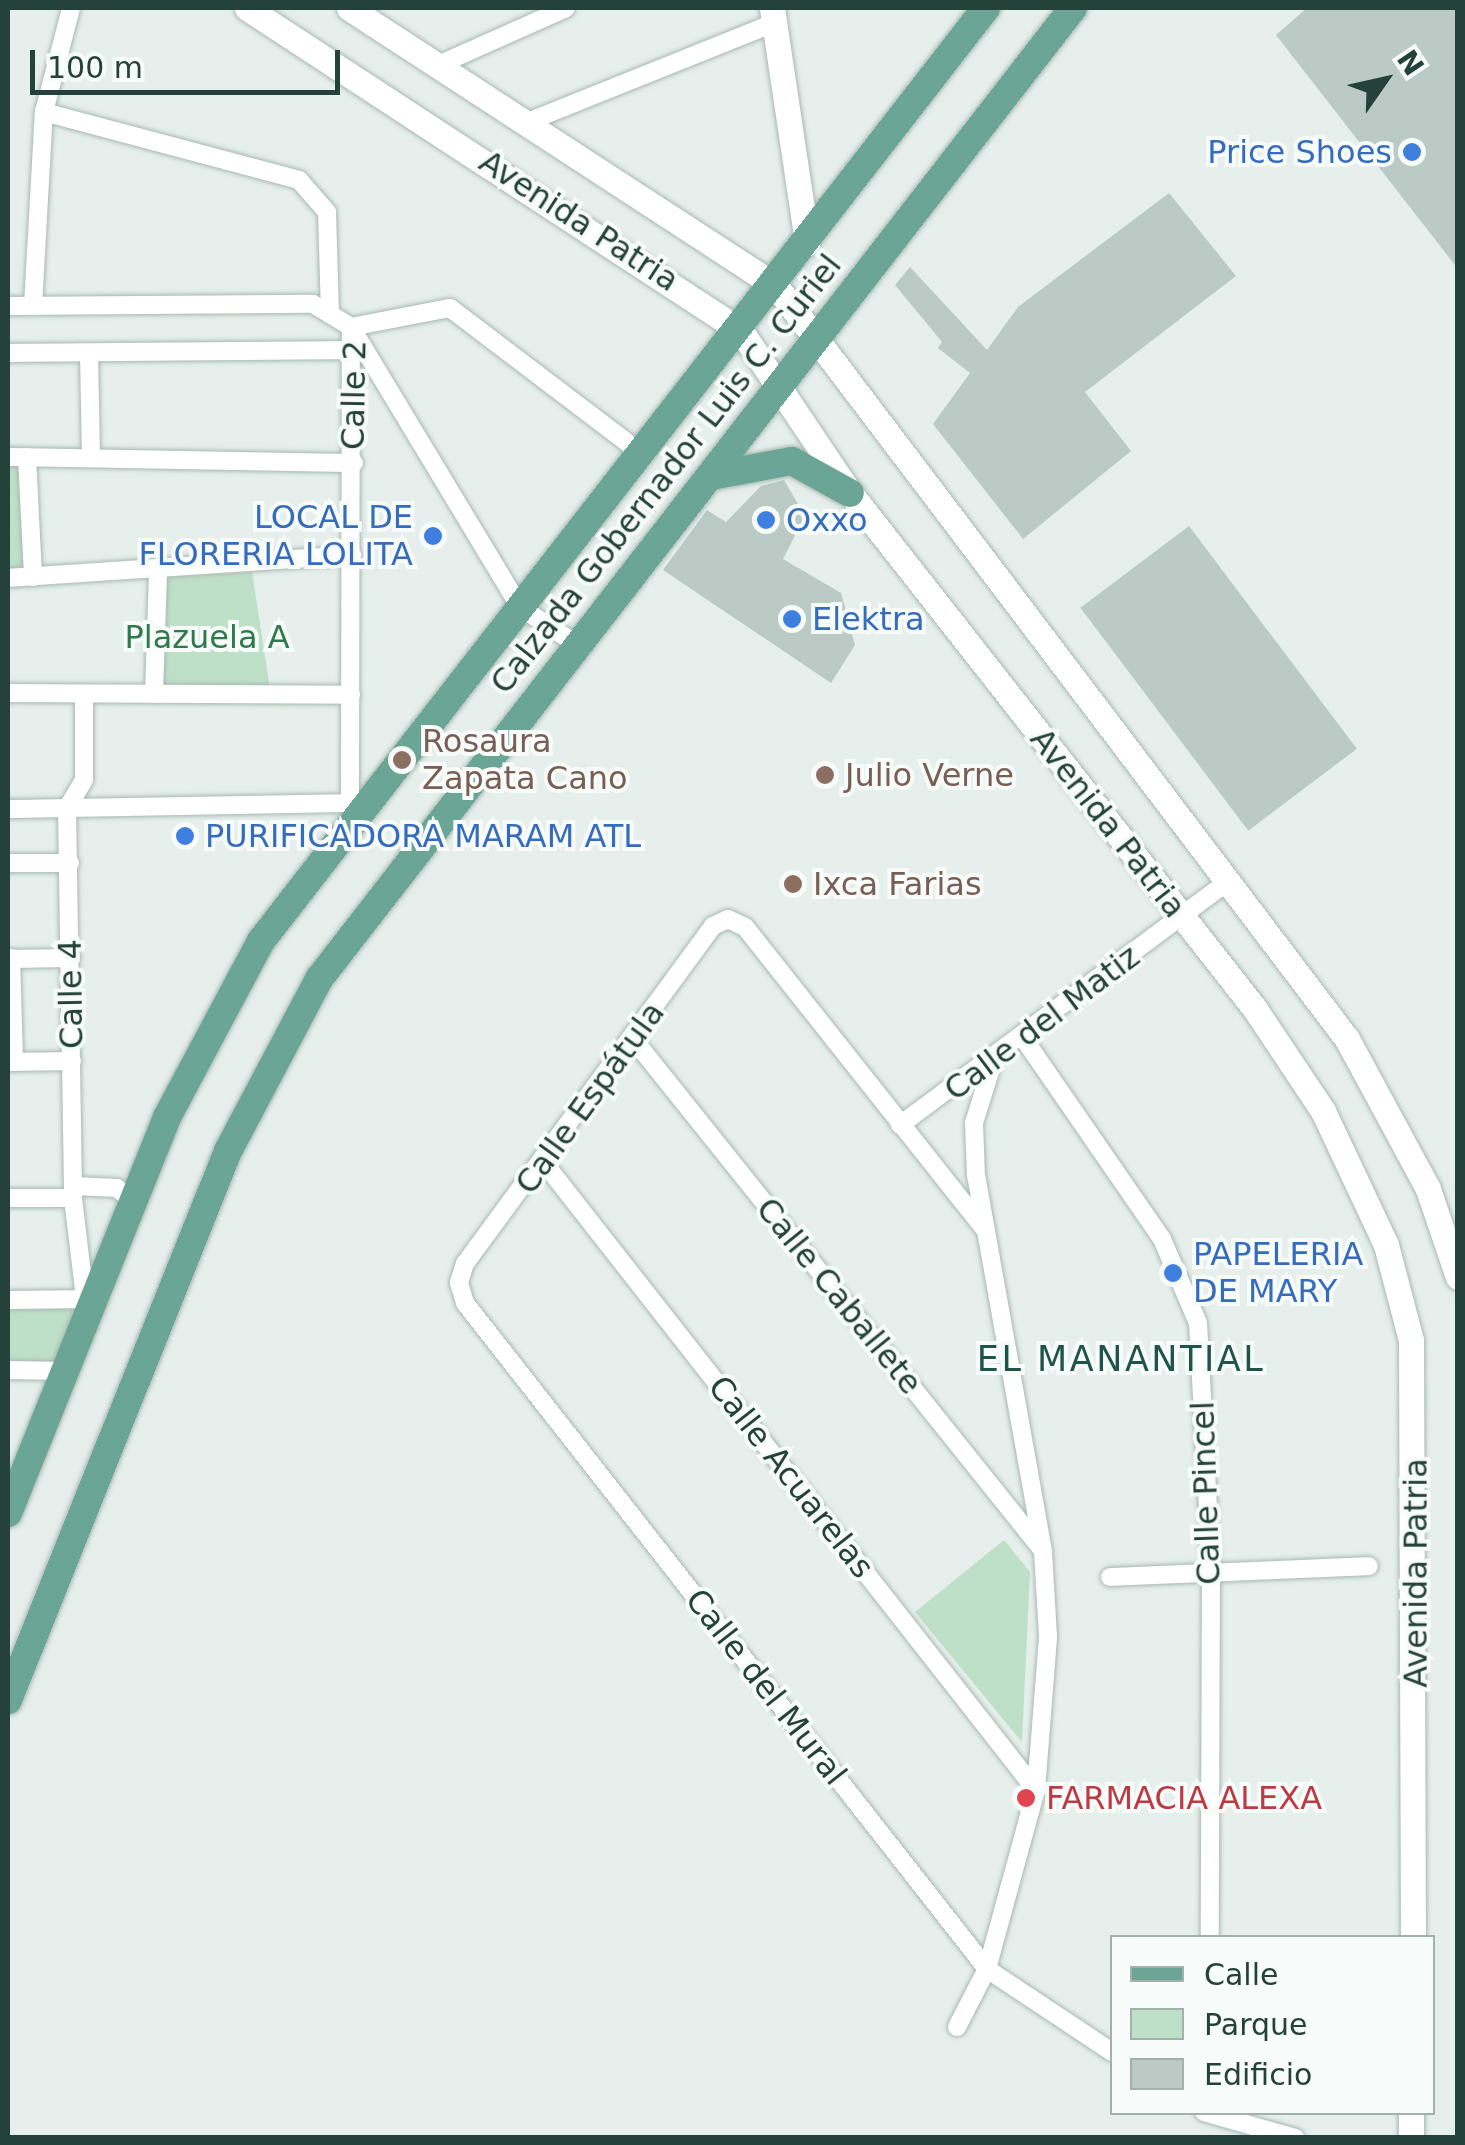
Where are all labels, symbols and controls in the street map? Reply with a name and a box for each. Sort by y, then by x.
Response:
scale bar [35,30,345,92]
north arrow [1335,30,1435,130]
text: N [1390,44,1431,82]
text: 100 m [47,50,143,85]
place label: Price Shoes [1207,133,1392,171]
marker: Price Shoes [1401,141,1423,163]
street label: Avenida Patria [472,142,686,300]
street label: Calzada Gobernador Luis C. Curiel [483,247,849,701]
street label: Calle 2 [334,340,374,450]
place label: LOCAL DE FLORERIA LOLITA [138,499,413,574]
place label: Oxxo [786,501,868,539]
marker: Oxxo [755,509,777,531]
marker: LOCAL DE FLORERIA LOLITA [422,525,444,547]
place label: Elektra [812,600,925,638]
marker: Elektra [781,608,803,630]
park label: Plazuela A [124,618,290,656]
street label: Avenida Patria [1022,721,1194,925]
place label: Rosaura Zapata Cano [422,723,628,798]
marker: Rosaura Zapata Cano [391,749,413,771]
place label: Julio Verne [845,756,1014,794]
marker: Julio Verne [814,764,836,786]
place label: PURIFICADORA MARAM ATL [205,817,641,855]
marker: PURIFICADORA MARAM ATL [174,825,196,847]
place label: Ixca Farias [813,865,982,903]
marker: Ixca Farias [782,873,804,895]
street label: Calle del Matiz [937,937,1147,1109]
street label: Calle 4 [51,939,91,1049]
street label: Calle Espátula [508,995,672,1201]
street label: Calle Caballete [748,1190,930,1402]
place label: PAPELERIA DE MARY [1193,1236,1363,1311]
marker: PAPELERIA DE MARY [1162,1262,1184,1284]
district label: EL MANANTIAL [977,1338,1265,1380]
street label: Calle Acuarelas [700,1368,882,1586]
street label: Calle Pincel [1184,1401,1228,1585]
street label: Avenida Patria [1397,1458,1435,1688]
street label: Calle del Mural [678,1581,854,1793]
place label: FARMACIA ALEXA [1046,1779,1322,1817]
marker: FARMACIA ALEXA [1015,1787,1037,1809]
legend [1110,1935,1435,2115]
text: Calle [1204,1957,1278,1992]
text: Parque [1204,2007,1307,2042]
text: Edificio [1204,2057,1312,2092]

